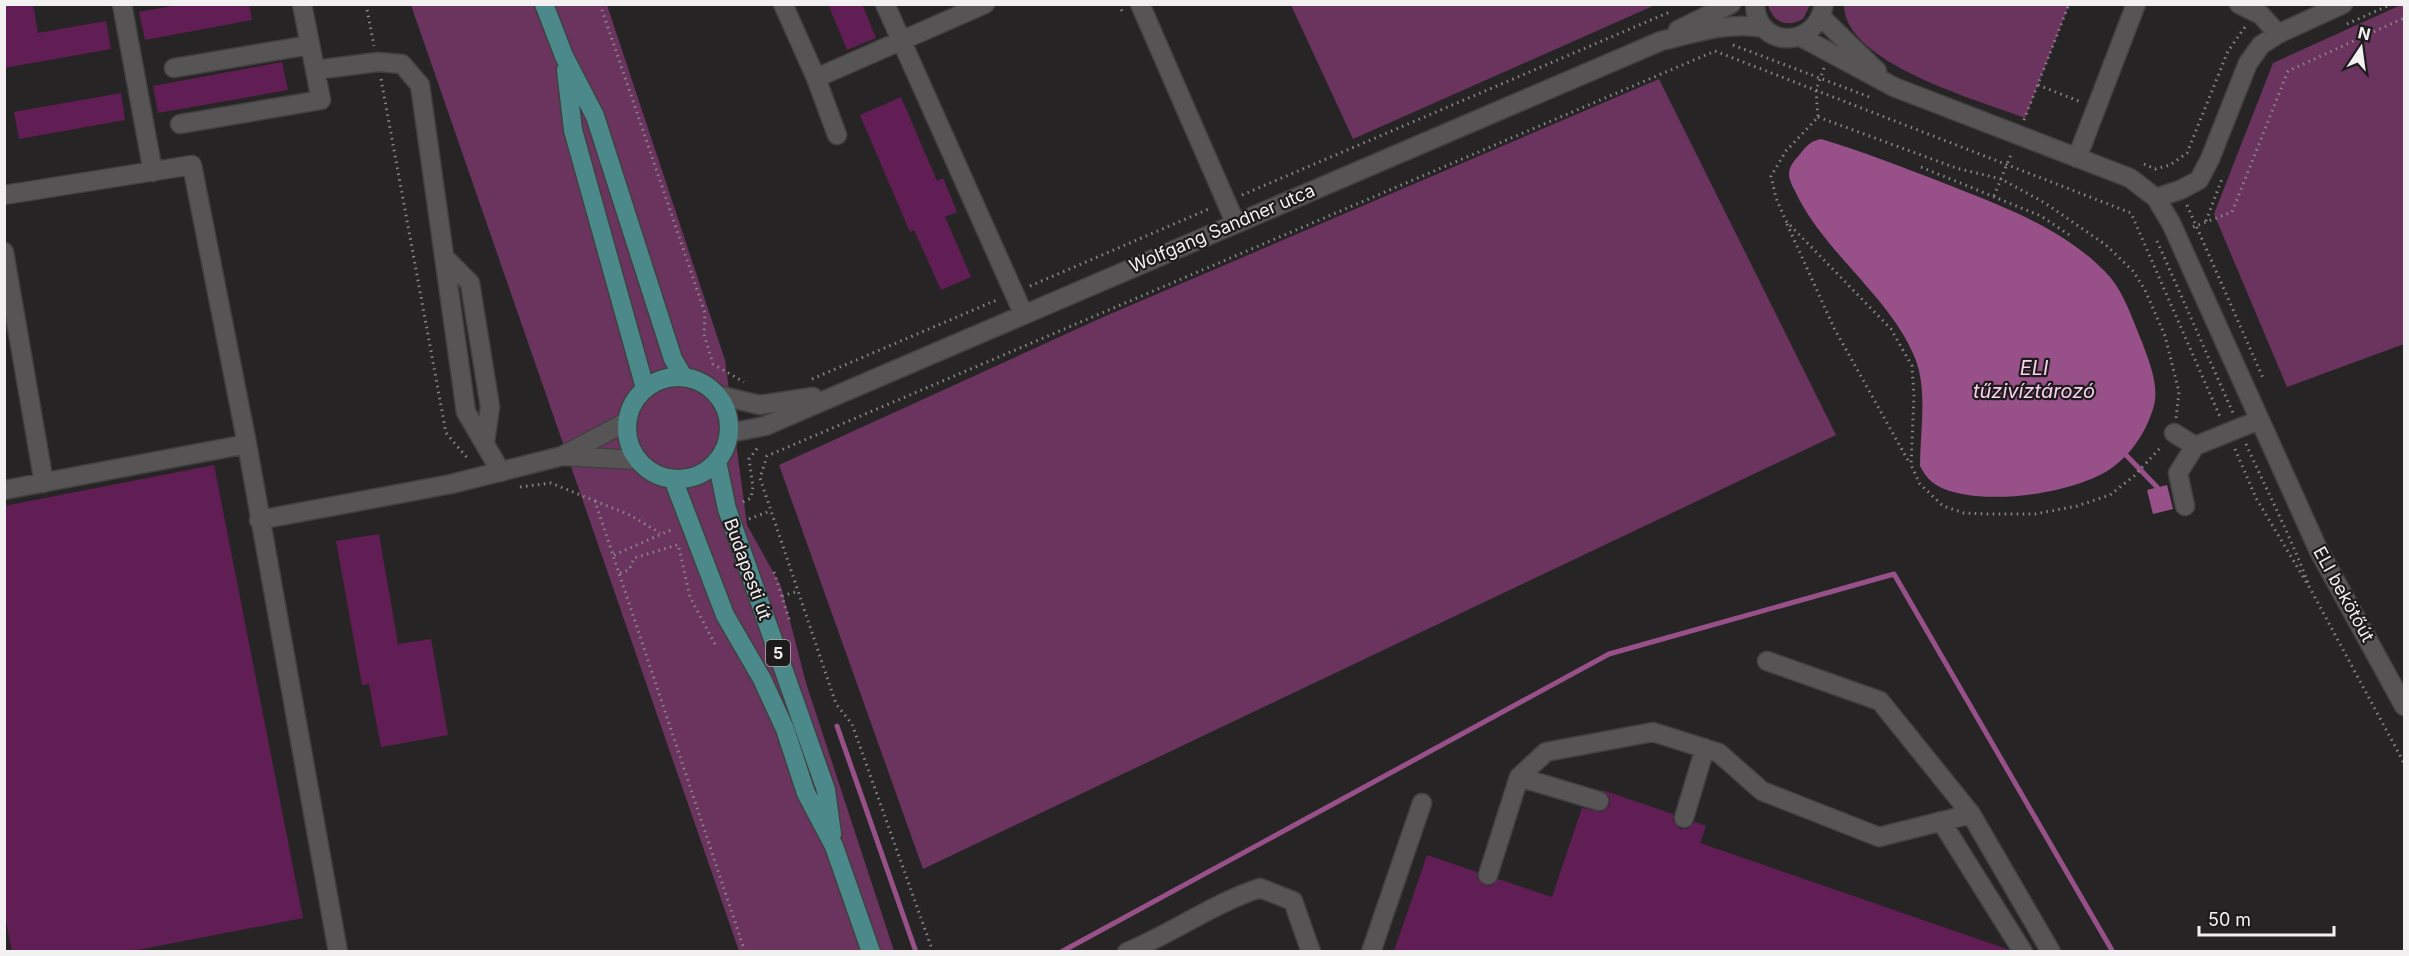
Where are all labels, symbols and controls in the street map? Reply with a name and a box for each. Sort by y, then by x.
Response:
north arrow [2331,18,2391,78]
text: N [2356,22,2373,45]
street label: Wolfgang Sandner utca [1126,179,1318,277]
water label: ELI tűzivíztározó [1973,356,2095,403]
street label: Budapesti út [720,515,776,623]
street label: ELI bekötőút [2309,543,2379,645]
road number: 5 [766,640,790,666]
scale bar [2199,899,2334,937]
text: 50 m [2208,909,2251,930]

